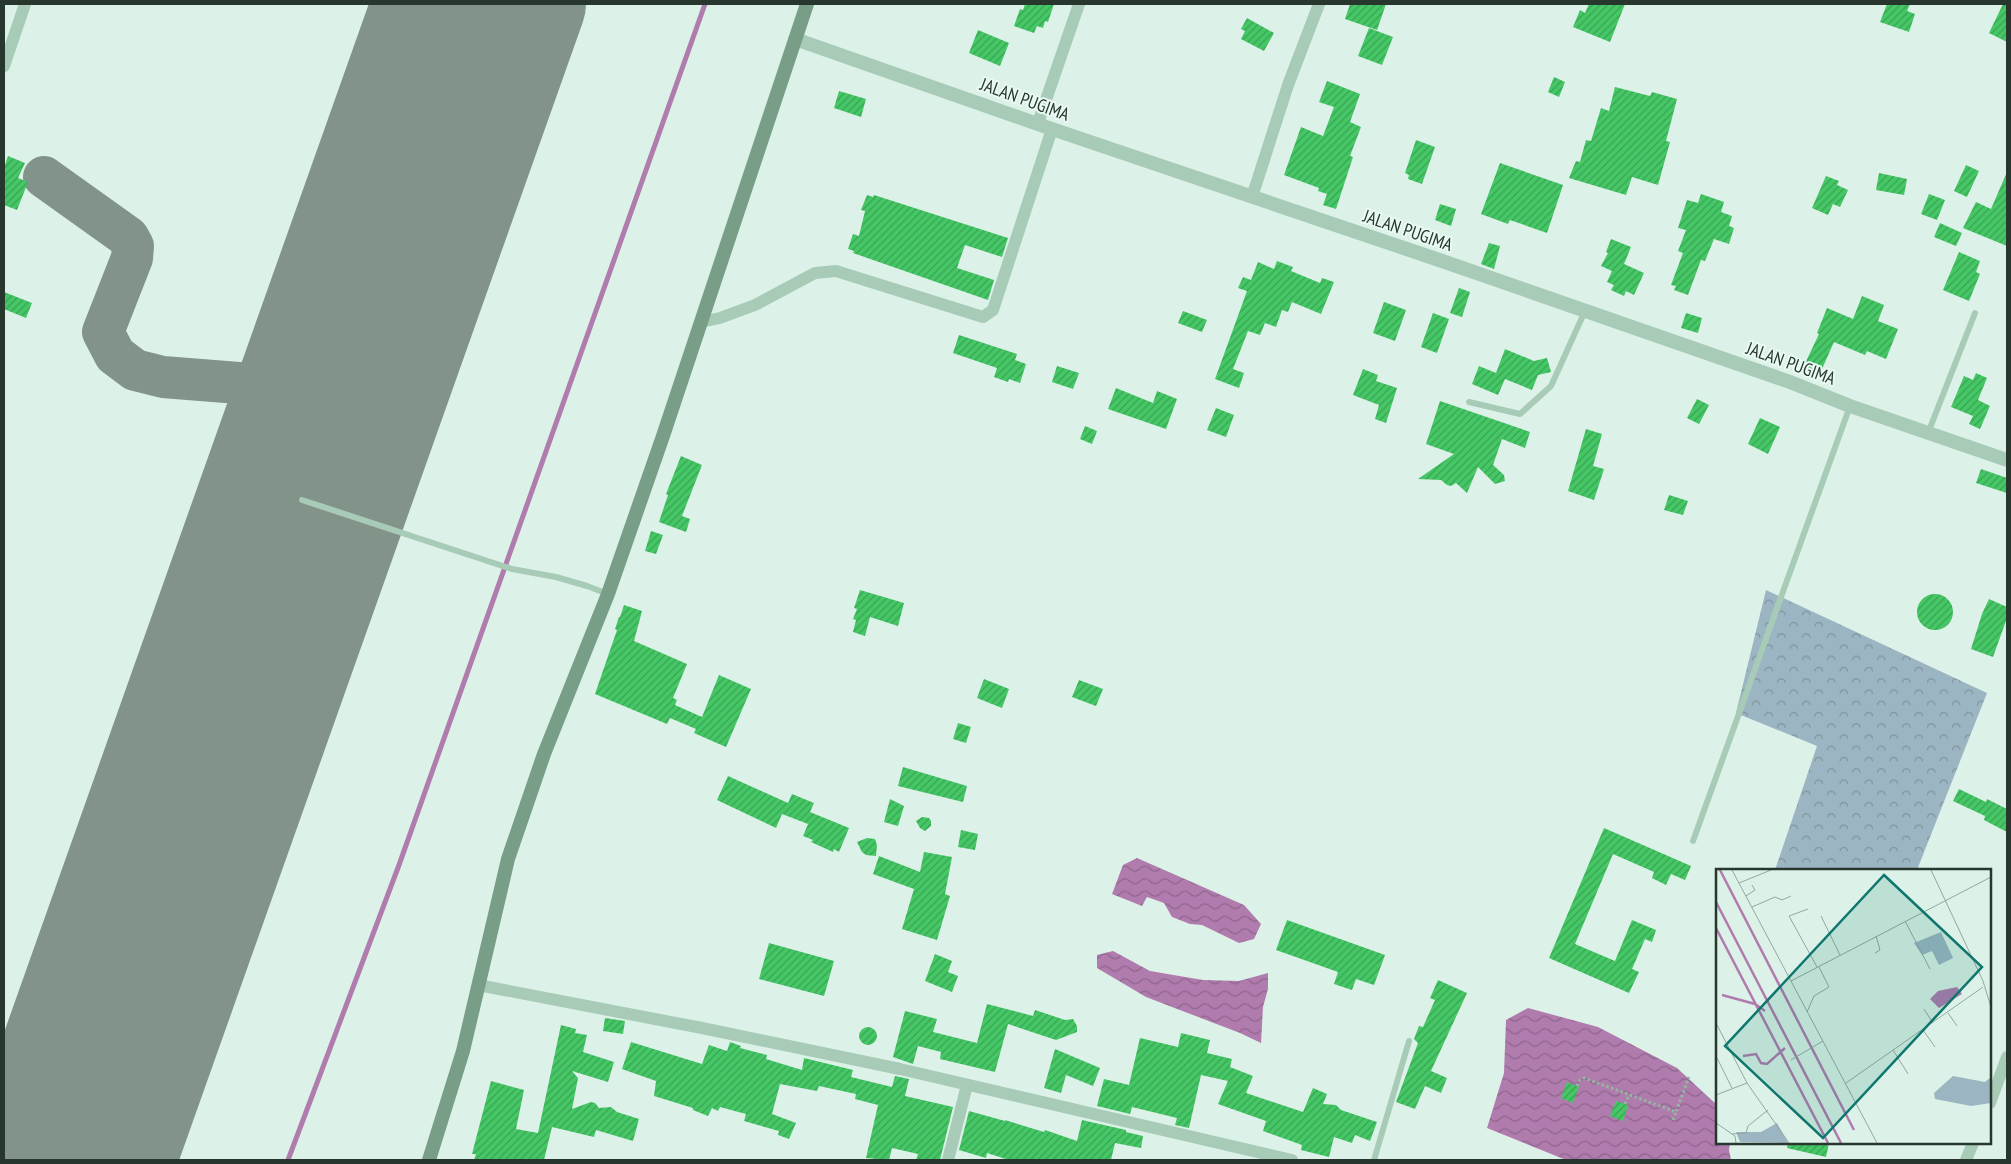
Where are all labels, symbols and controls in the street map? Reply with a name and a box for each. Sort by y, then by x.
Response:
street label: JALAN PUGIMA [976,72,1073,126]
street label: JALAN PUGIMA [1359,204,1456,256]
street label: JALAN PUGIMA [1742,336,1839,390]
inset map [1716,869,1991,1144]

